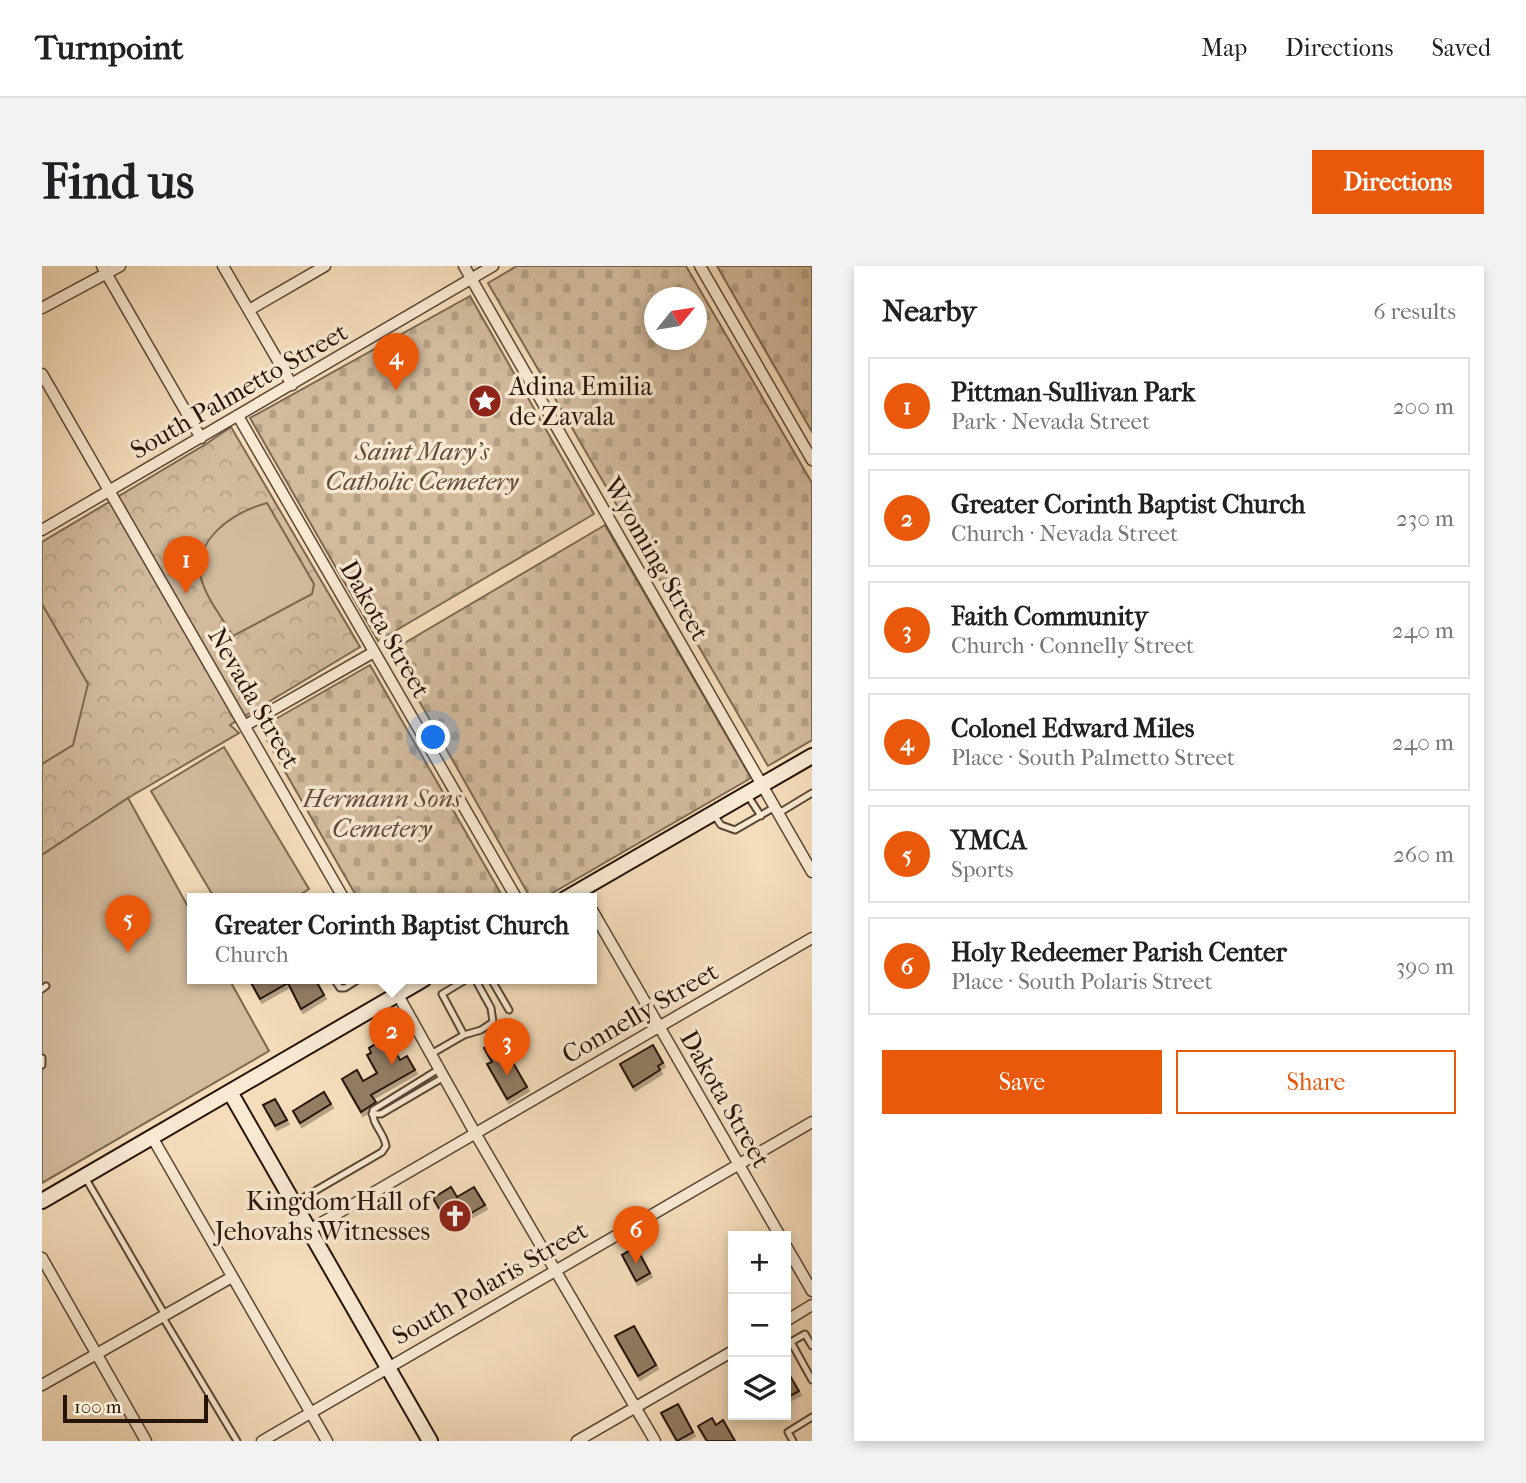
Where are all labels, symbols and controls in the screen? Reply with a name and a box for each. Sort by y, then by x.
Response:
text: Turnpoint [35,29,183,68]
text: Map [1201,34,1247,62]
text: Directions [1285,34,1393,62]
text: Saved [1431,34,1491,62]
button: Directions [1312,150,1484,214]
text: Find us [42,153,194,211]
north arrow [644,287,707,350]
text: Nearby [882,294,977,329]
text: 6 results [1373,298,1456,325]
street label: South Palmetto Street [125,316,354,466]
pin: 4 [373,333,419,391]
place label: Adina Emilia de Zavala [508,371,653,432]
text: Pittman-Sullivan Park [951,377,1195,408]
place icon: Adina Emilia de Zavala [466,382,504,420]
text: 1 [903,393,911,420]
text: 200 m [1393,393,1454,420]
text: Park · Nevada Street [951,408,1150,435]
park label: Saint Mary's Catholic Cemetery [326,436,520,497]
street label: Wyoming Street [596,471,716,647]
text: Greater Corinth Baptist Church [951,489,1305,520]
text: 2 [901,505,913,532]
text: 230 m [1396,505,1454,532]
text: Church · Nevada Street [951,520,1178,547]
pin: 1 [163,536,209,594]
street label: Dakota Street [333,555,437,704]
text: Faith Community [951,601,1148,632]
text: 3 [902,617,912,644]
text: 240 m [1392,617,1454,644]
street label: Nevada Street [201,622,307,774]
text: Church · Connelly Street [951,632,1194,659]
text: Colonel Edward Miles [951,713,1194,744]
your location [416,720,450,754]
text: 4 [900,729,914,756]
text: 240 m [1392,729,1454,756]
text: Place · South Palmetto Street [951,744,1235,771]
park label: Hermann Sons Cemetery [302,783,462,844]
text: YMCA [951,825,1027,856]
text: 5 [902,841,912,868]
text: 260 m [1393,841,1454,868]
text: Sports [951,856,1013,883]
popup [187,893,597,984]
pin: 5 [105,895,151,953]
text: Greater Corinth Baptist Church [215,910,569,941]
text: Holy Redeemer Parish Center [951,937,1287,968]
text: Church [215,941,289,968]
text: 6 [901,953,913,980]
text: 390 m [1396,953,1454,980]
street label: Connelly Street [556,955,724,1070]
text: Place · South Polaris Street [951,968,1213,995]
pin: 2 [369,1007,415,1065]
pin: 3 [484,1018,530,1076]
street label: Dakota Street [673,1025,777,1174]
button: Save [882,1050,1162,1114]
button: Share [1176,1050,1456,1114]
place label: Kingdom Hall of Jehovahs Witnesses [213,1186,435,1247]
church icon: Kingdom Hall of Jehovahs Witnesses [436,1197,474,1235]
pin: 6 [613,1206,659,1264]
street label: South Polaris Street [387,1214,594,1351]
map controls [728,1231,791,1420]
button: + [728,1231,791,1294]
button: − [728,1294,791,1357]
button: layers [728,1357,791,1420]
scale bar [63,1392,208,1424]
text: 100 m [74,1396,122,1418]

